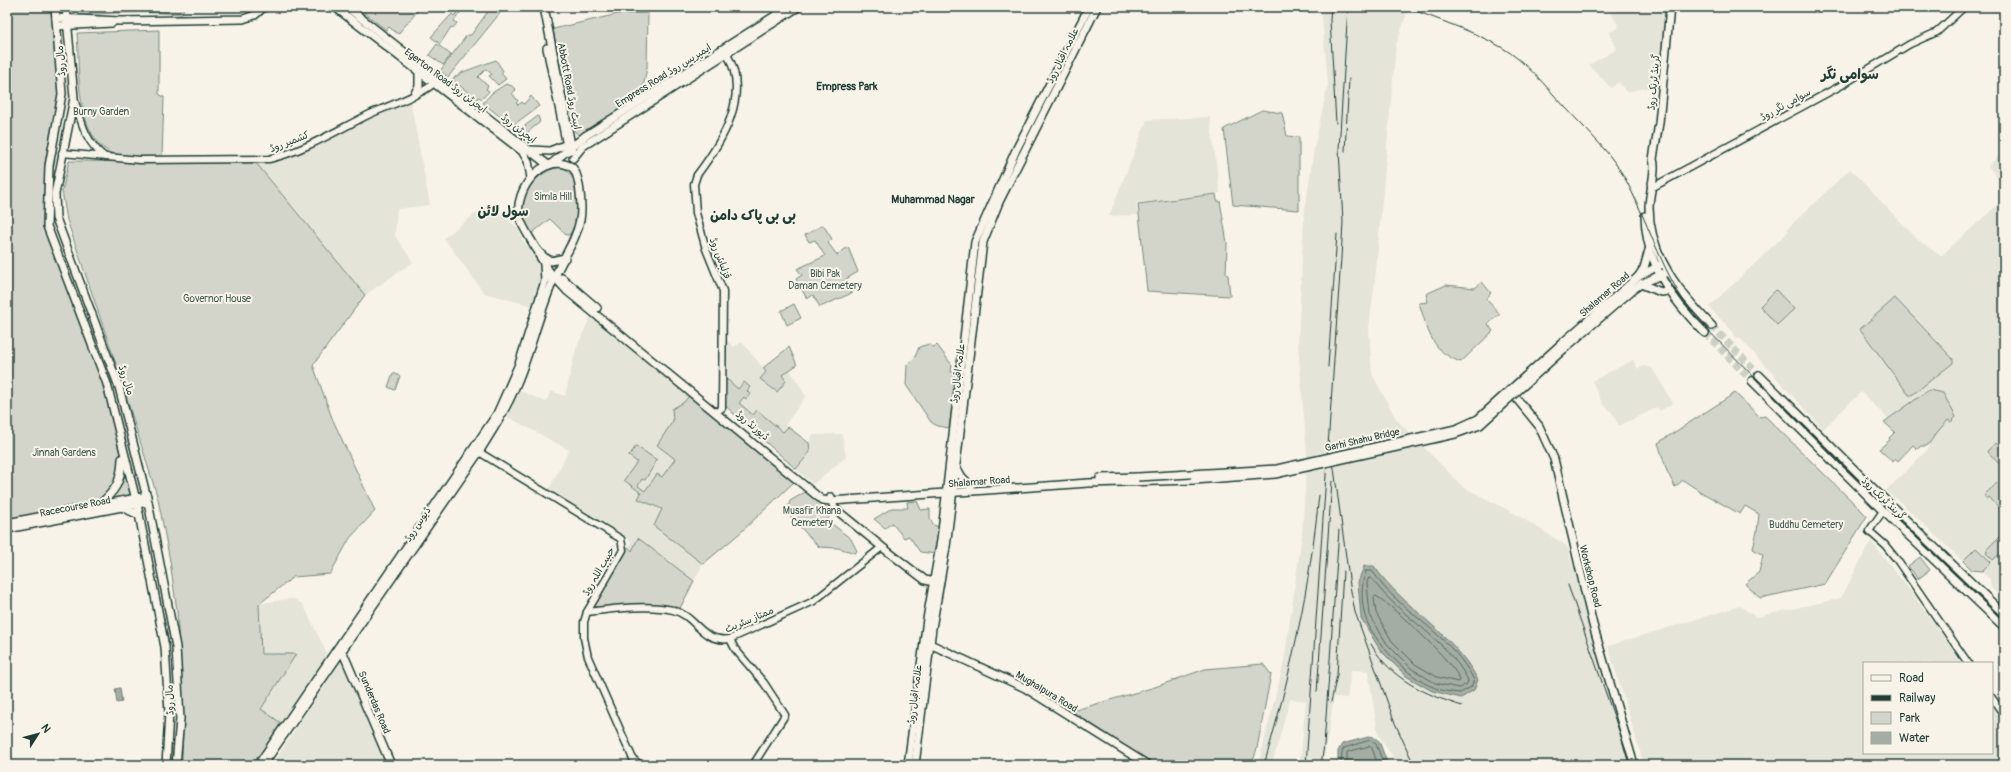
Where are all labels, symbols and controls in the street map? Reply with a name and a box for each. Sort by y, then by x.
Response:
street label: علامہ اقبال روڈ [1044,26,1082,85]
street label: Empress Road ایمپریس روڈ [614,41,714,110]
street label: Abbott Road ایبٹ روڈ [555,42,583,131]
street label: مال روڈ [54,45,68,77]
street label: Egerton Road ایجرٹن روڈ [402,46,489,116]
street label: گرینڈ ٹرنک روڈ [1646,53,1662,111]
district label: سوامی نگر [1819,65,1879,84]
district label: Empress Park [816,80,878,93]
street label: سوامی نگر روڈ [1758,86,1813,125]
park label: Burny Garden [73,106,129,118]
street label: ایجرٹن روڈ [499,111,538,146]
street label: کشمیر روڈ [268,129,311,155]
park label: Simla Hill [534,191,572,203]
district label: Muhammad Nagar [891,193,976,206]
district label: سول لائن [477,203,529,221]
district label: بی بی پاک دامن [710,207,796,224]
street label: قزلباش روڈ [707,236,733,281]
park label: Bibi Pak Daman Cemetery [788,268,863,292]
street label: Shalamar Road [1577,270,1632,320]
park label: Governor House [183,293,251,305]
street label: علامہ اقبال روڈ [948,342,968,404]
street label: مال روڈ [116,364,137,397]
street label: ڈیورنڈ روڈ [733,408,772,443]
street label: Garhi Shahu Bridge [1324,426,1401,454]
park label: Jinnah Gardens [32,447,96,459]
street label: Shalamar Road [948,474,1011,490]
street label: گرینڈ ٹرنک روڈ [1859,475,1908,523]
street label: Racecourse Road [39,494,112,520]
street label: ڈیوس روڈ [402,505,434,544]
park label: Musafir Khana Cemetery [783,505,842,529]
park label: Buddhu Cemetery [1769,519,1844,531]
street label: Workshop Road [1576,544,1604,609]
street label: حبیب اللہ روڈ [580,545,618,598]
street label: ممتاز سٹریٹ [723,604,776,636]
legend [1863,662,1993,754]
street label: علامہ اقبال روڈ [905,663,925,725]
street label: Sunderdas Road [356,669,393,736]
street label: Mughalpura Road [1013,669,1080,715]
text: Road [1899,671,1924,686]
street label: مال روڈ [163,684,177,716]
text: Railway [1899,691,1935,706]
text: Park [1899,711,1920,726]
north arrow [18,714,58,754]
text: N [38,722,53,736]
text: Water [1899,731,1930,746]

